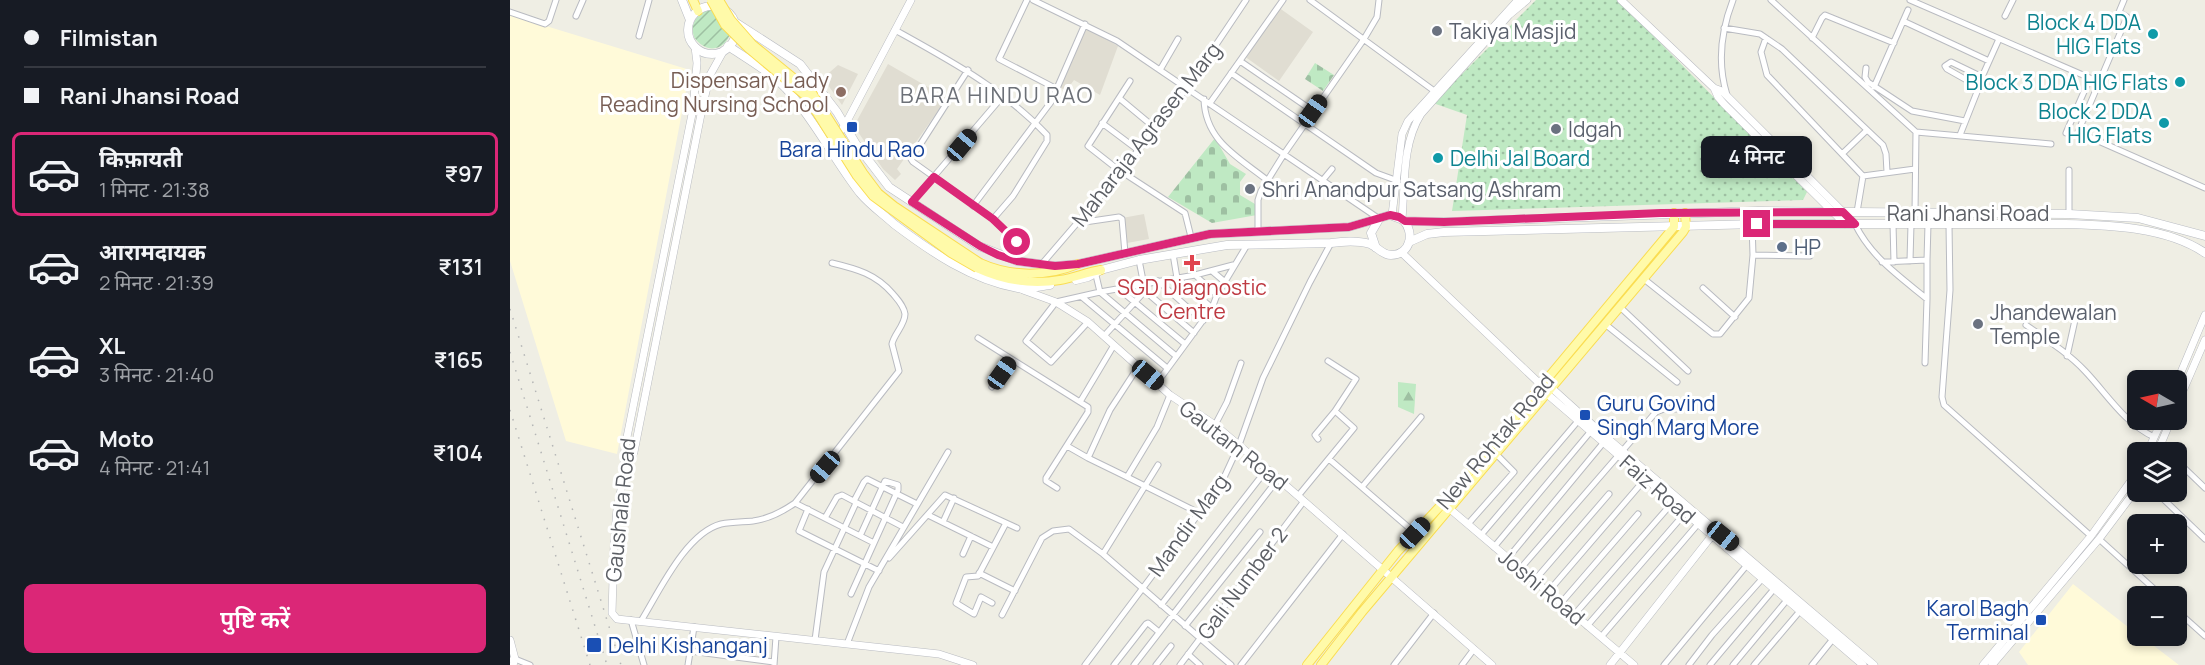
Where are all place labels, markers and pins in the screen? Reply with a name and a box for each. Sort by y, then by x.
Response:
place label: Block 4 DDA HIG Flats [2027,8,2141,60]
place label: Takiya Masjid [1449,17,1577,45]
marker: Takiya Masjid [1430,24,1444,38]
marker: Block 4 DDA HIG Flats [2146,27,2160,41]
place label: Dispensary Lady Reading Nursing School [600,66,829,118]
place label: Block 3 DDA HIG Flats [1966,68,2168,96]
marker: Block 3 DDA HIG Flats [2173,75,2187,89]
marker: Dispensary Lady Reading Nursing School [834,85,848,99]
place label: Block 2 DDA HIG Flats [2038,97,2152,149]
place label: Idgah [1568,115,1622,143]
marker: Block 2 DDA HIG Flats [2157,116,2171,130]
marker: Bara Hindu Rao [845,120,859,134]
marker: Idgah [1549,122,1563,136]
place label: Bara Hindu Rao [779,135,925,163]
place label: Delhi Jal Board [1450,144,1590,172]
marker: Delhi Jal Board [1431,151,1445,165]
place label: Shri Anandpur Satsang Ashram [1262,175,1561,203]
marker: Shri Anandpur Satsang Ashram [1243,182,1257,196]
place label: HP [1794,233,1821,261]
marker: HP [1775,240,1789,254]
marker: SGD Diagnostic Centre [1183,254,1201,272]
place label: SGD Diagnostic Centre [1117,273,1267,325]
place label: Jhandewalan Temple [1990,298,2117,350]
marker: Jhandewalan Temple [1971,317,1985,331]
place label: Guru Govind Singh Marg More [1597,389,1759,441]
marker: Guru Govind Singh Marg More [1578,408,1592,422]
place label: Karol Bagh Terminal [1927,594,2029,646]
marker: Karol Bagh Terminal [2034,613,2048,627]
place label: Delhi Kishanganj [608,631,768,659]
marker: Delhi Kishanganj [585,636,603,654]

